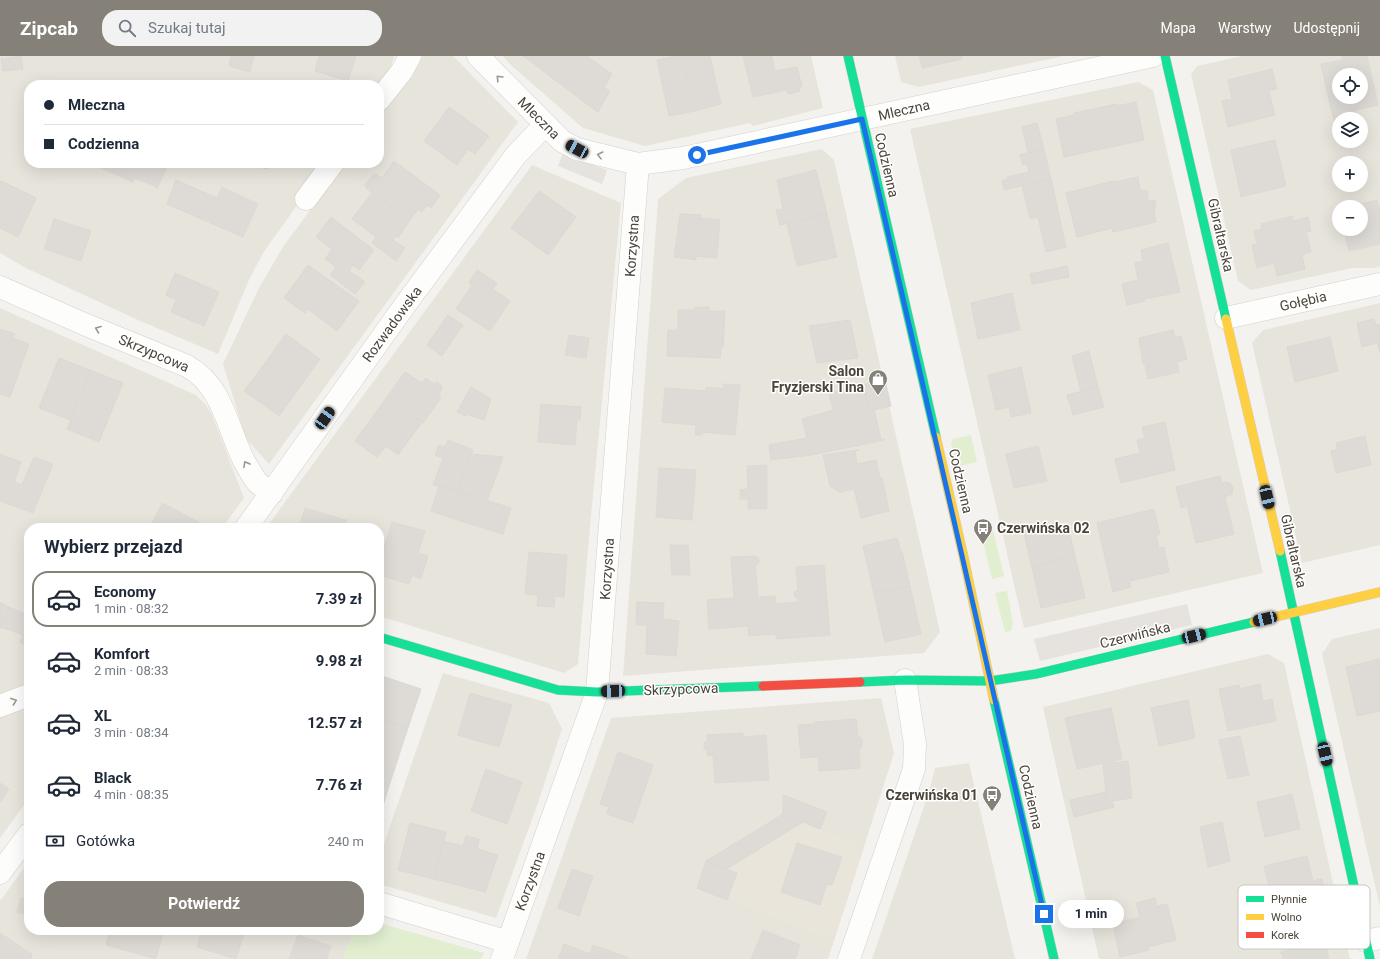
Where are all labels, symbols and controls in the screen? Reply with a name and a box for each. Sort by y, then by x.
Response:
search box [102,10,382,46]
text: Zipcab [20,17,78,40]
icon: search [116,17,138,39]
text: Szukaj tutaj [148,19,226,37]
text: Mapa [1161,20,1196,36]
text: Warstwy [1218,20,1271,36]
text: Udostępnij [1293,20,1360,36]
map controls [1332,68,1368,236]
button: locate [1332,68,1368,104]
one-way arrow [496,75,504,83]
street label: Mleczna [515,94,563,142]
text: Mleczna [68,96,125,114]
street label: Mleczna [877,96,931,124]
button: layers [1332,112,1368,148]
street label: Codzienna [872,131,902,199]
text: Codzienna [68,135,139,153]
car [564,138,590,160]
route start [688,146,706,164]
one-way arrow [597,151,603,159]
button: + [1332,156,1368,192]
street label: Gibraltarska [1205,197,1237,273]
button: − [1332,200,1368,236]
street label: Korzystna [622,214,642,278]
street label: Rozwadowska [359,283,425,365]
street label: Gołębia [1278,288,1328,314]
one-way arrow [94,326,101,334]
street label: Skrzypcowa [116,331,192,375]
place label: Salon Fryzjerski Tina [772,363,865,395]
shop icon: Salon Fryzjerski Tina [867,368,889,396]
car [313,405,337,431]
street label: Codzienna [946,447,976,515]
one-way arrow [244,461,251,468]
car [1258,484,1276,510]
street label: Gibraltarska [1278,513,1310,589]
bus stop icon: Czerwińska 02 [972,517,994,545]
place label: Czerwińska 02 [997,520,1090,536]
text: Wybierz przejazd [44,536,183,557]
street label: Korzystna [597,537,617,601]
icon: car [46,581,82,617]
text: Economy [94,583,156,601]
text: 7.39 zł [316,590,362,608]
text: 1 min · 08:32 [94,601,169,616]
car [1252,610,1278,628]
street label: Czerwińska [1098,619,1172,651]
car [1181,627,1207,645]
icon: car [46,643,82,679]
text: Komfort [94,645,150,663]
text: 9.98 zł [316,652,362,670]
text: 2 min · 08:33 [94,663,169,678]
street label: Skrzypcowa [643,680,719,698]
car [601,685,625,697]
one-way arrow [11,697,18,705]
icon: car [46,705,82,741]
text: XL [94,707,112,725]
text: 12.57 zł [307,714,362,732]
text: 3 min · 08:34 [94,725,169,740]
car [1316,741,1334,767]
street label: Codzienna [1016,763,1046,831]
icon: car [46,767,82,803]
text: Black [94,769,131,787]
text: 7.76 zł [316,776,362,794]
bus stop icon: Czerwińska 01 [981,784,1003,812]
text: 4 min · 08:35 [94,787,169,802]
place label: Czerwińska 01 [885,787,978,803]
icon: cash [44,830,66,852]
text: Gotówka [76,832,135,850]
text: 240 m [327,834,364,849]
street label: Korzystna [512,849,548,913]
button: Potwierdź [44,881,364,927]
legend [1238,885,1370,949]
text: Płynnie [1271,893,1307,906]
callout: 1 min [1058,900,1124,928]
route end [1035,905,1053,923]
text: 1 min [1075,906,1107,921]
text: Wolno [1271,911,1302,924]
text: Korek [1271,929,1299,942]

